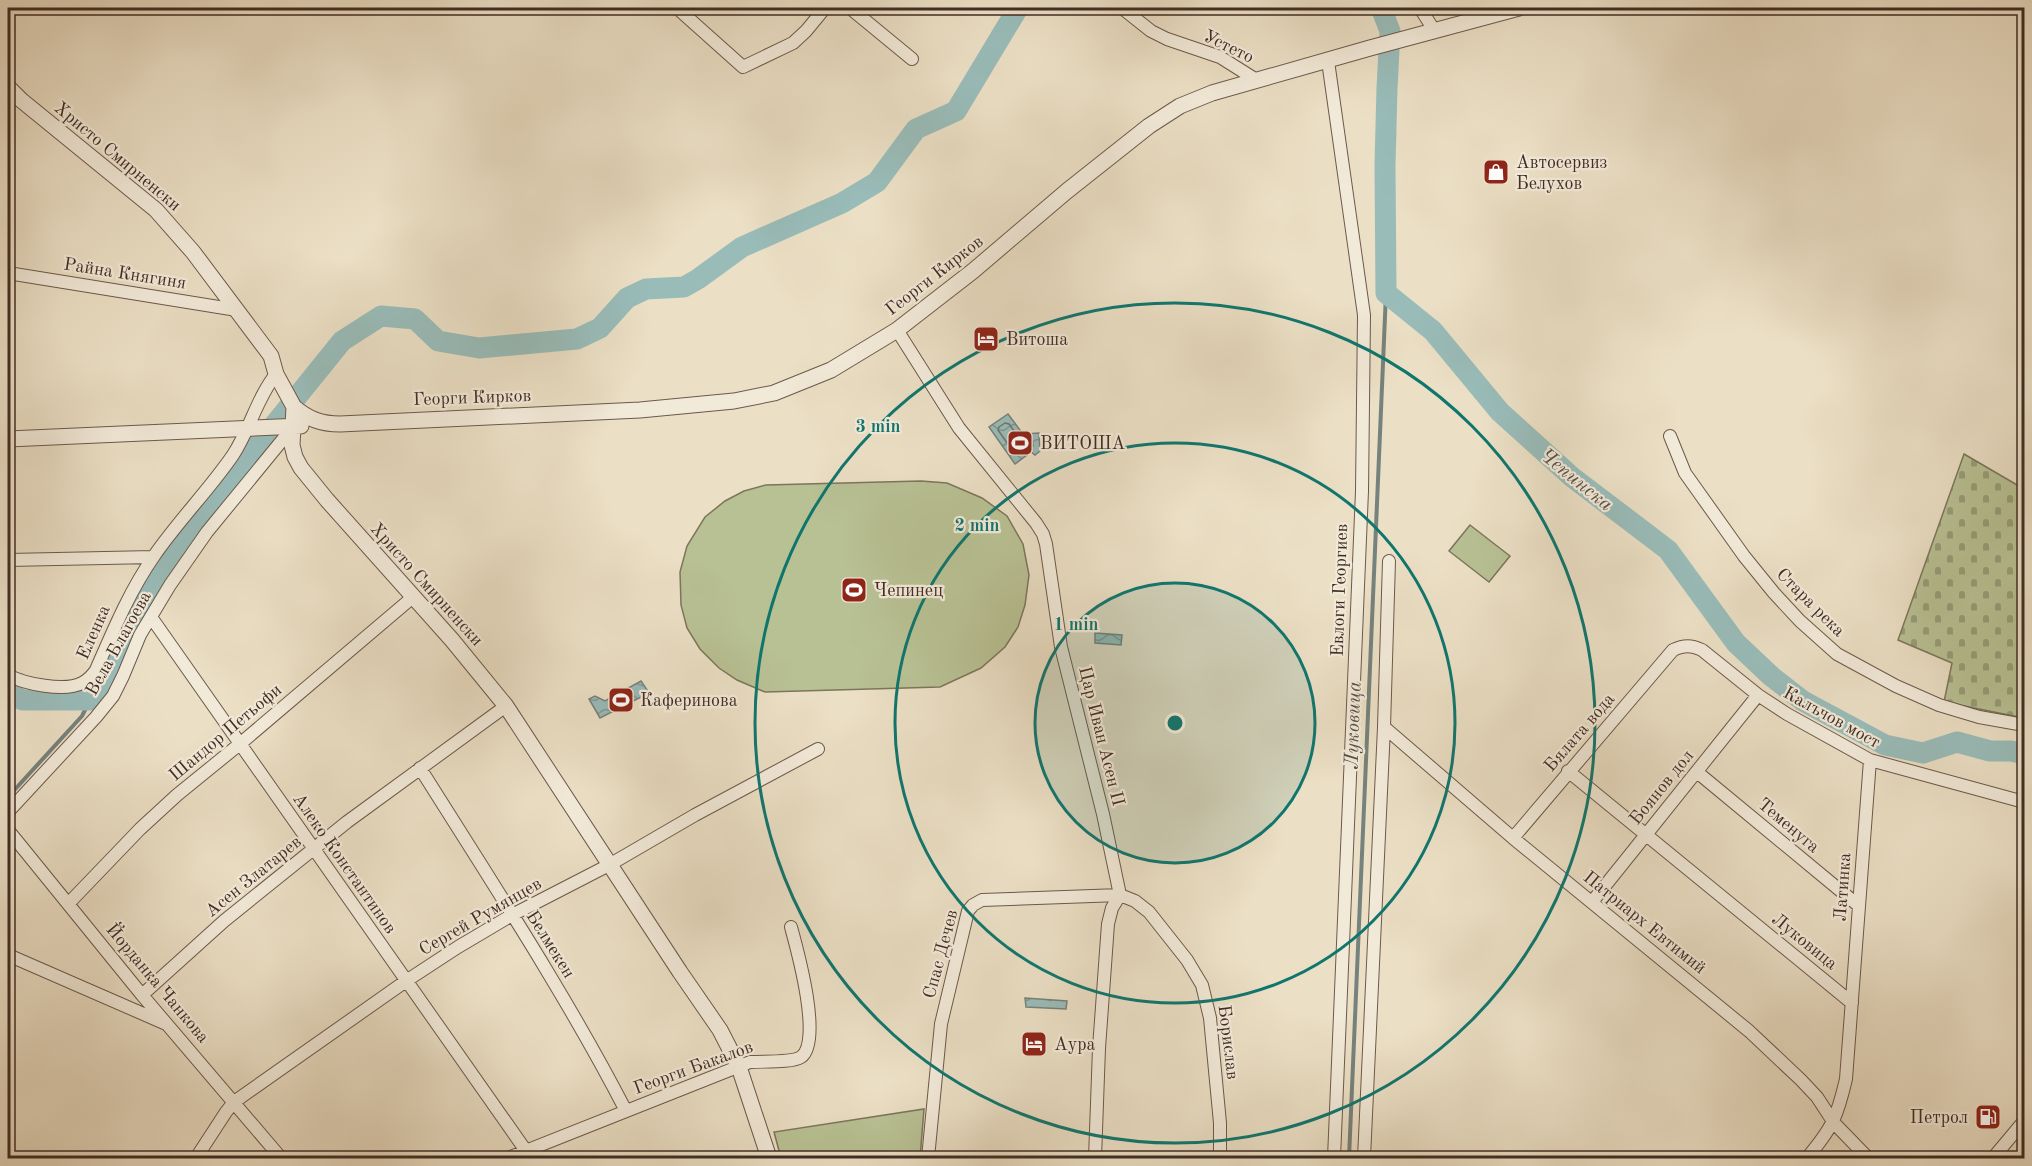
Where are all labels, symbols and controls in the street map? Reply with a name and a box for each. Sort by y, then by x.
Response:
street label: Устето [1201,27,1257,67]
street label: Христо Смирненски [51,99,184,215]
place label: Автосервиз Белухов [1516,154,1608,193]
shop icon: Автосервиз Белухов [1481,157,1511,187]
street label: Георги Кирков [882,232,987,319]
street label: Райна Княгиня [62,255,187,293]
hotel icon: Витоша [971,324,1001,354]
place label: Витоша [1006,331,1068,349]
street label: Георги Кирков [413,387,531,409]
text: 3 min [855,418,901,436]
sports icon: ВИТОША [1005,428,1035,458]
place label: ВИТОША [1040,435,1126,453]
water label: Чепинска [1536,445,1616,516]
text: 2 min [954,517,1000,535]
street label: Христо Смирненски [366,520,486,650]
street label: Евлоги Георгиев [1329,523,1351,657]
street label: Стара река [1773,565,1848,640]
sports icon: Чепинец [839,575,869,605]
place label: Чепинец [874,582,943,600]
street label: Вела Благоева [83,588,155,699]
street label: Еленка [74,602,114,662]
text: 1 min [1053,616,1099,634]
street label: Цар Иван Асен II [1075,665,1127,808]
water label: Луковица [1342,680,1366,769]
street label: Шандор Петьофи [166,681,286,786]
street label: Калъчов мост [1780,684,1883,752]
sports icon: Каферинова [606,685,636,715]
street label: Бялата вода [1541,690,1619,775]
place label: Каферинова [640,692,738,711]
centre of rings [1165,713,1185,733]
street label: Боянов дол [1626,747,1697,828]
street label: Алеко Константинов [289,790,399,937]
street label: Теменуга [1754,795,1823,857]
street label: Асен Златарев [202,833,305,921]
street label: Латинка [1832,852,1854,922]
street label: Патриарх Евтимий [1580,868,1709,978]
street label: Сергей Румянцев [416,875,545,959]
street label: Белмекен [522,908,578,982]
street label: Спас Дечев [920,908,961,1001]
street label: Луковица [1768,910,1841,974]
street label: Йорданка Чанкова [102,918,215,1047]
street label: Борислав [1214,1004,1242,1081]
hotel icon: Аура [1019,1029,1049,1059]
place label: Аура [1054,1036,1096,1054]
street label: Георги Бакалов [631,1038,755,1098]
fuel station icon: Петрол [1973,1102,2003,1132]
place label: Петрол [1910,1109,1968,1127]

